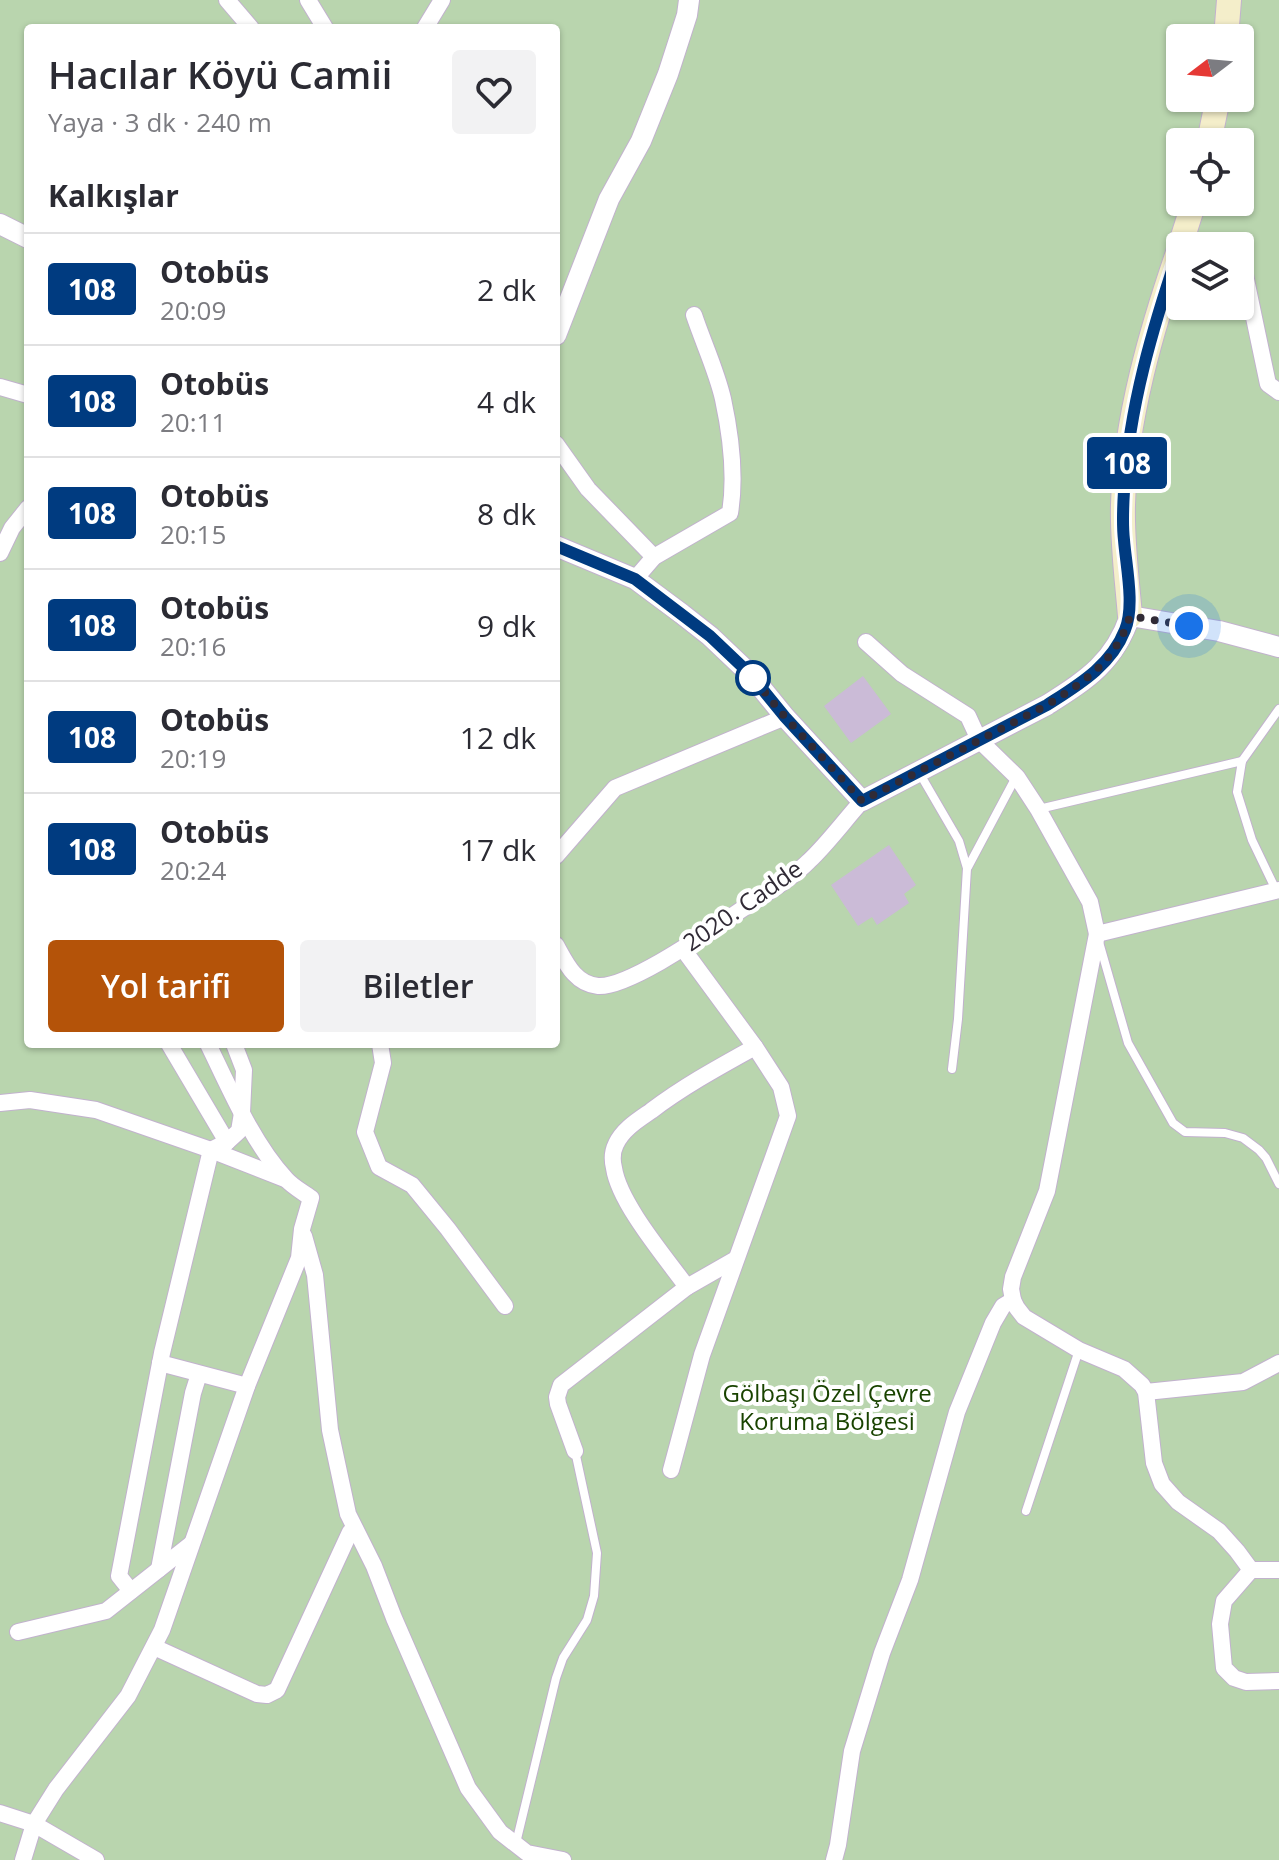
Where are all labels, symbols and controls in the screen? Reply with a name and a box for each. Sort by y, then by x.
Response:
north arrow [1166,24,1254,112]
map controls [1166,24,1254,320]
text: Hacılar Köyü Camii [48,48,392,100]
button: heart [452,50,536,134]
text: Yaya · 3 dk · 240 m [48,104,272,140]
button: locate [1166,128,1254,216]
text: Kalkışlar [48,175,179,216]
button: layers [1166,232,1254,320]
text: Otobüs [160,251,269,292]
text: 2 dk [477,269,536,310]
text: 108 [68,270,116,308]
text: 20:09 [160,292,226,328]
text: Otobüs [160,363,269,404]
text: 4 dk [477,381,536,422]
text: 108 [68,382,116,420]
text: 20:11 [160,404,226,440]
line badge: 108 [1081,437,1173,489]
text: 108 [1103,444,1151,482]
text: Otobüs [160,475,269,516]
text: 8 dk [477,493,536,534]
text: 108 [68,494,116,532]
text: 20:15 [160,516,226,552]
text: Otobüs [160,587,269,628]
text: 9 dk [477,605,536,646]
text: 108 [68,606,116,644]
your location [1169,606,1209,646]
text: 20:16 [160,628,226,664]
unlabelled marker [736,661,770,695]
text: Otobüs [160,699,269,740]
text: 12 dk [460,717,536,758]
text: 108 [68,718,116,756]
text: 20:19 [160,740,226,776]
text: Otobüs [160,811,269,852]
text: 17 dk [460,829,536,870]
text: 108 [68,830,116,868]
street label: 2020. Cadde [676,851,808,958]
text: 20:24 [160,852,226,888]
button: Yol tarifi [48,940,284,1032]
button: Biletler [300,940,536,1032]
park label: Gölbaşı Özel Çevre Koruma Bölgesi [722,1376,932,1437]

